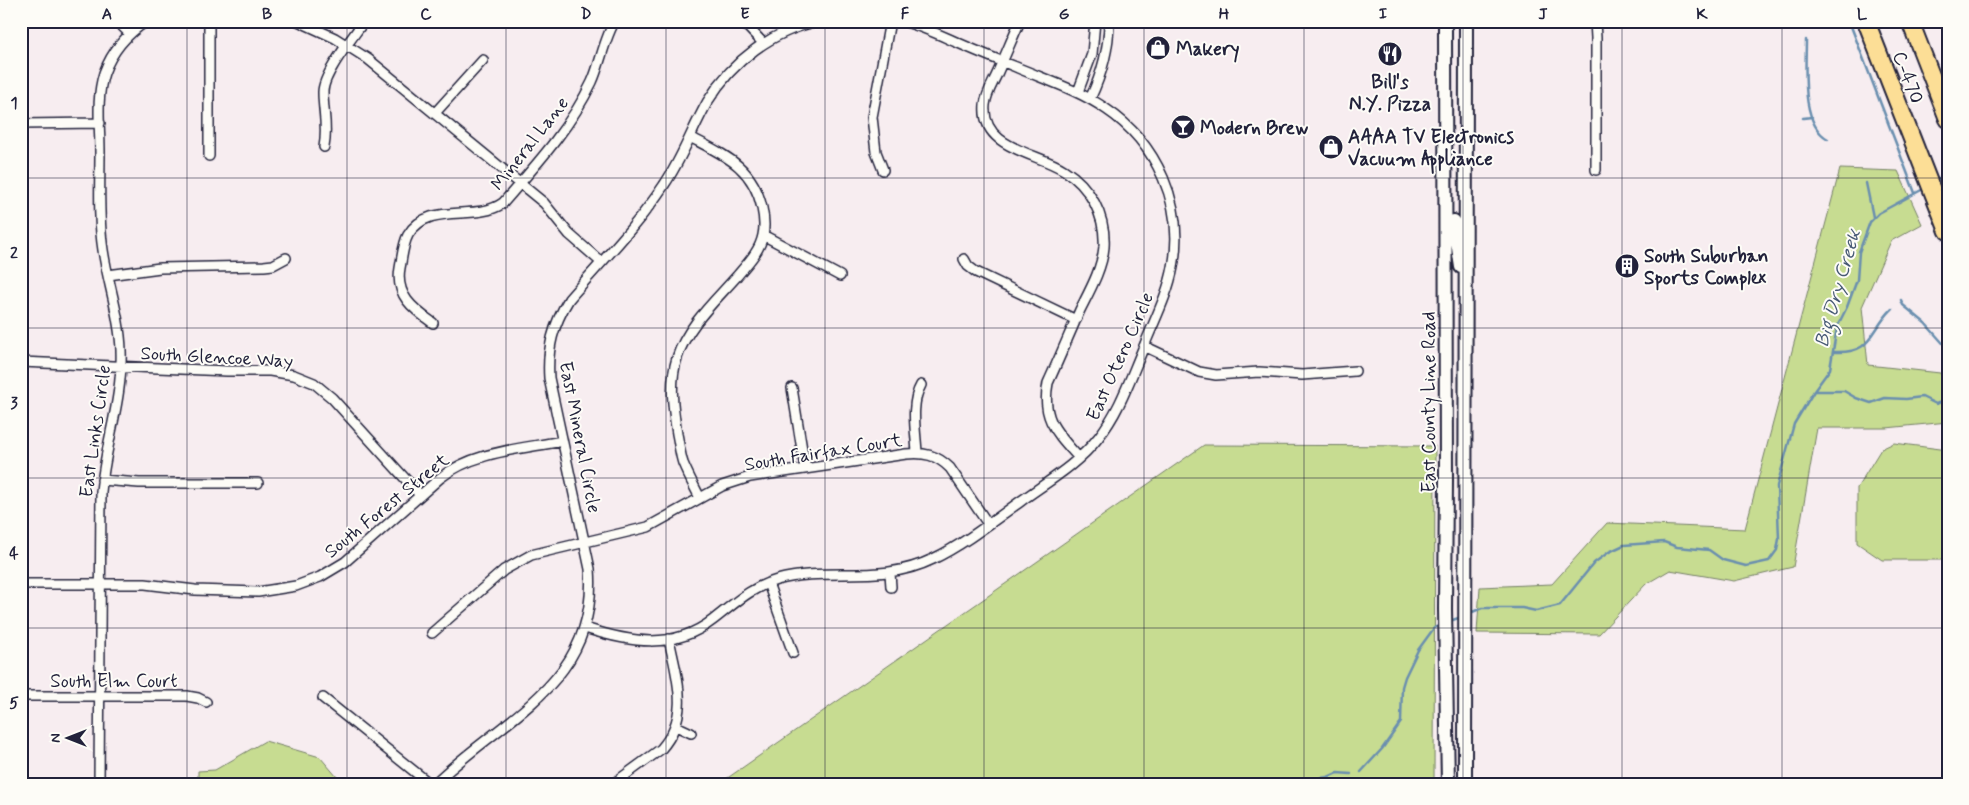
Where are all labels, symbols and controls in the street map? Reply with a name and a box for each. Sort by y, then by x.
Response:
text: A [102,4,112,25]
text: B [262,4,272,25]
text: C [420,4,432,25]
text: D [580,4,592,25]
text: E [740,4,750,25]
text: F [901,4,910,25]
text: G [1059,4,1070,25]
text: H [1219,4,1230,25]
text: I [1379,4,1388,25]
text: J [1538,4,1548,25]
text: K [1696,4,1708,25]
text: L [1857,4,1868,25]
shop icon: Makery [1145,35,1171,61]
place label: Makery [1176,37,1240,63]
restaurant icon: Bill's N.Y. Pizza [1377,41,1403,67]
street label: C-470 [1886,48,1929,107]
place label: Bill's N.Y. Pizza [1349,70,1431,117]
street label: Mineral Lane [486,92,575,196]
text: 1 [10,93,18,114]
bar icon: Modern Brew [1170,114,1196,140]
place label: Modern Brew [1200,116,1308,141]
place label: AAAA TV Electronics Vacuum Appliance [1348,125,1515,174]
shop icon: AAAA TV Electronics Vacuum Appliance [1318,134,1344,160]
water label: Big Dry Creek [1809,226,1870,351]
text: 2 [10,243,18,264]
place label: South Suburban Sports Complex [1644,244,1768,291]
building icon: South Suburban Sports Complex [1614,253,1640,279]
street label: East Otero Circle [1081,288,1160,425]
street label: East County Line Road [1417,311,1443,493]
street label: South Glencoe Way [140,341,294,374]
street label: East Mineral Circle [553,359,606,515]
street label: East Links Circle [74,363,117,499]
text: 3 [10,393,18,414]
street label: South Fairfax Court [743,428,904,477]
street label: South Forest Street [319,448,455,564]
text: 4 [9,543,19,564]
street label: South Elm Court [50,669,178,694]
text: 5 [9,693,19,714]
north arrow [42,712,92,762]
text: N [47,733,65,743]

